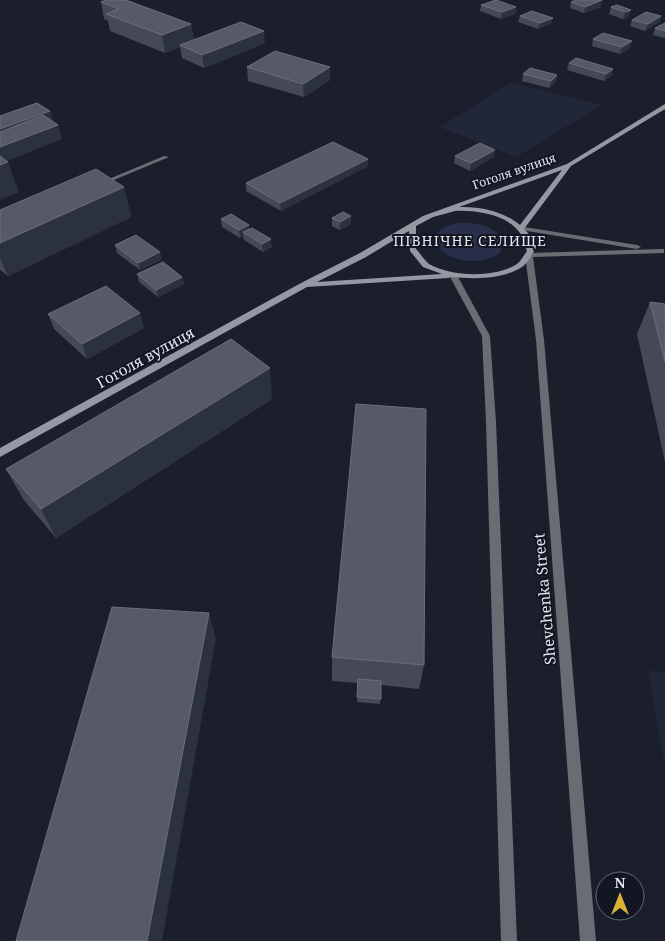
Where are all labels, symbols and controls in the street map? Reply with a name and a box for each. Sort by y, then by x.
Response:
street label: Гоголя вулиця [470,149,558,193]
district label: ПІВНІЧНЕ СЕЛИЩЕ [393,231,547,250]
street label: Гоголя вулиця [92,322,198,392]
street label: Shevchenka Street [528,532,560,666]
north arrow [595,871,645,921]
text: N [614,873,626,892]

